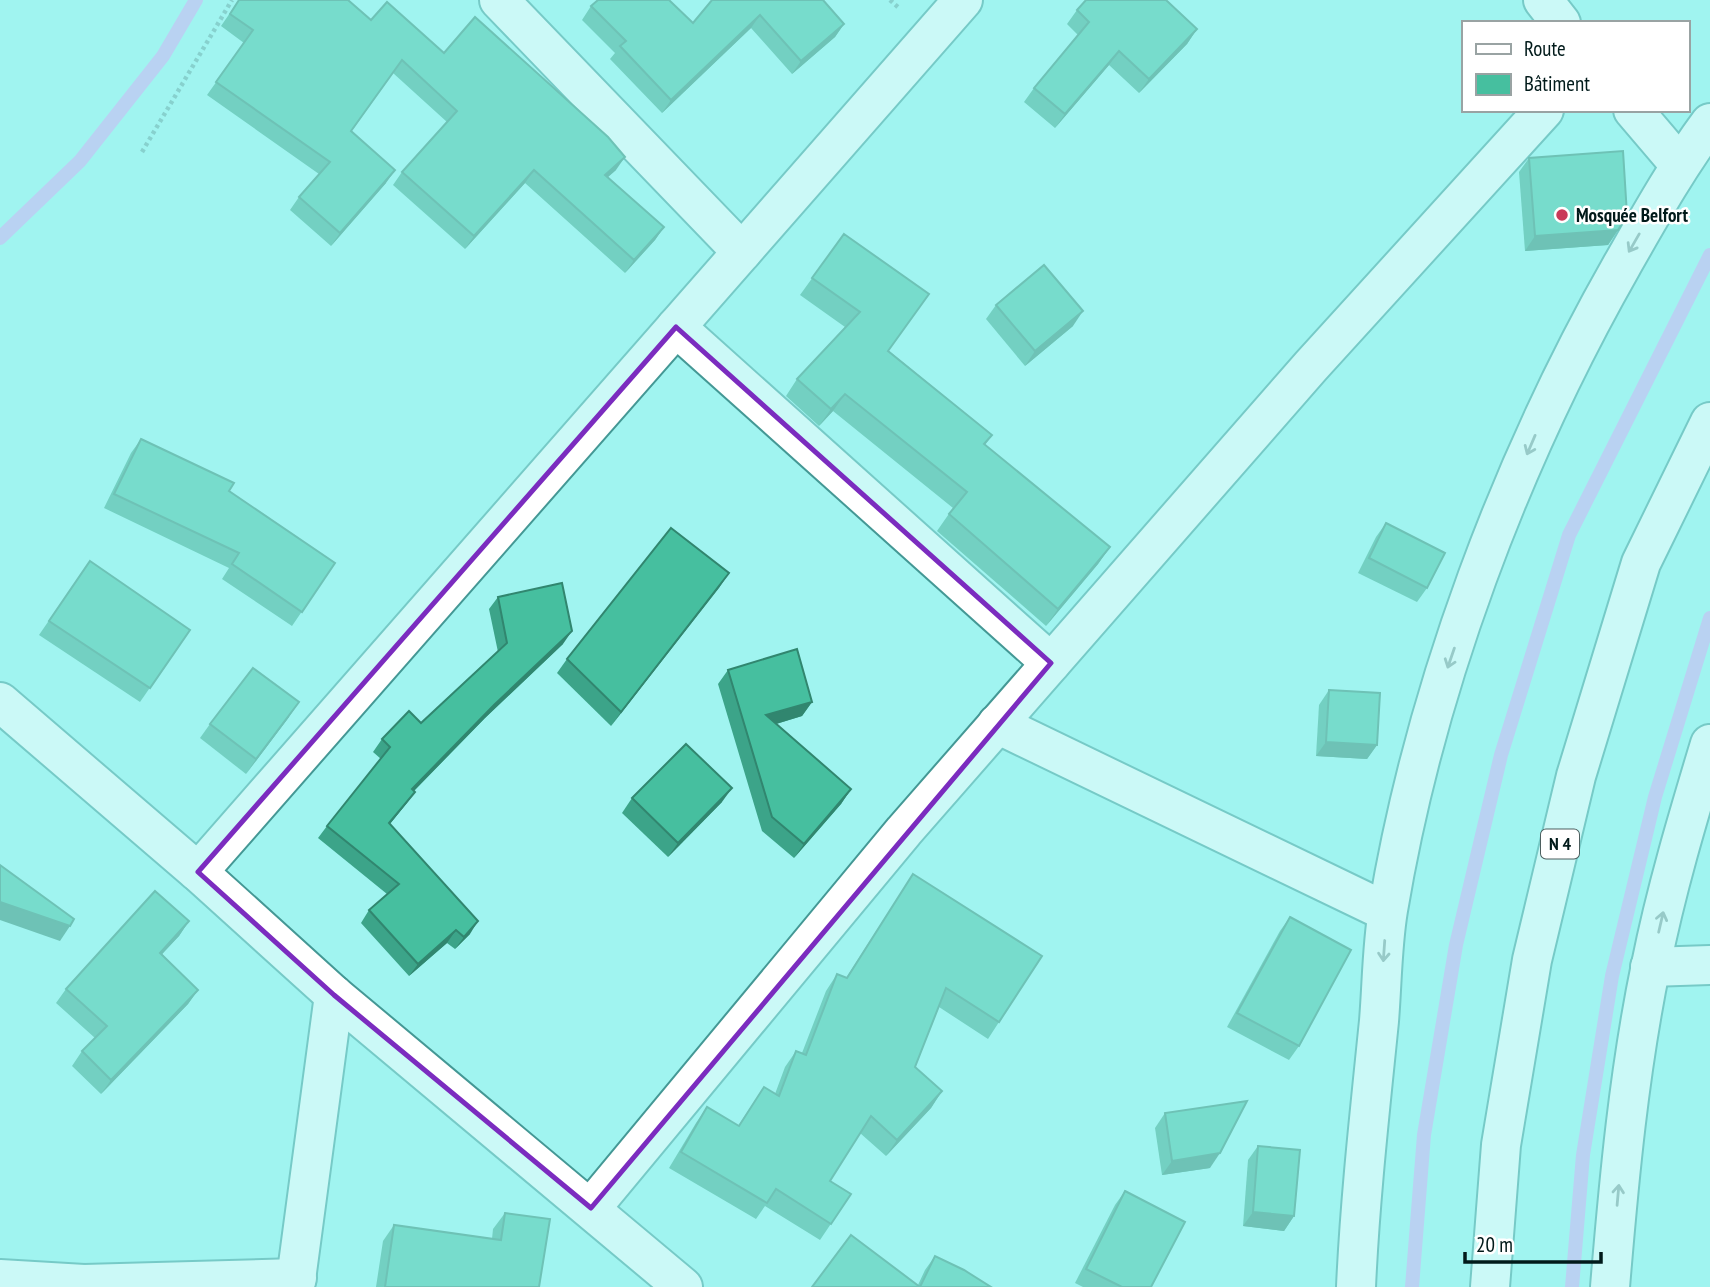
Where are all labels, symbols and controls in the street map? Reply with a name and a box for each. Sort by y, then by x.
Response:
legend [1462,21,1689,112]
text: Route [1524,35,1566,62]
text: Bâtiment [1524,70,1590,97]
place label: Mosquée Belfort [1576,203,1688,227]
marker: Mosquée Belfort [1554,207,1570,223]
one-way arrow [1627,232,1640,253]
one-way arrow [1524,434,1537,456]
one-way arrow [1444,647,1456,669]
road number: N 4 [1541,830,1579,858]
one-way arrow [1654,911,1668,934]
one-way arrow [1377,939,1390,962]
one-way arrow [1612,1184,1625,1206]
scale bar [1465,1220,1602,1264]
text: 20 m [1476,1231,1513,1258]

